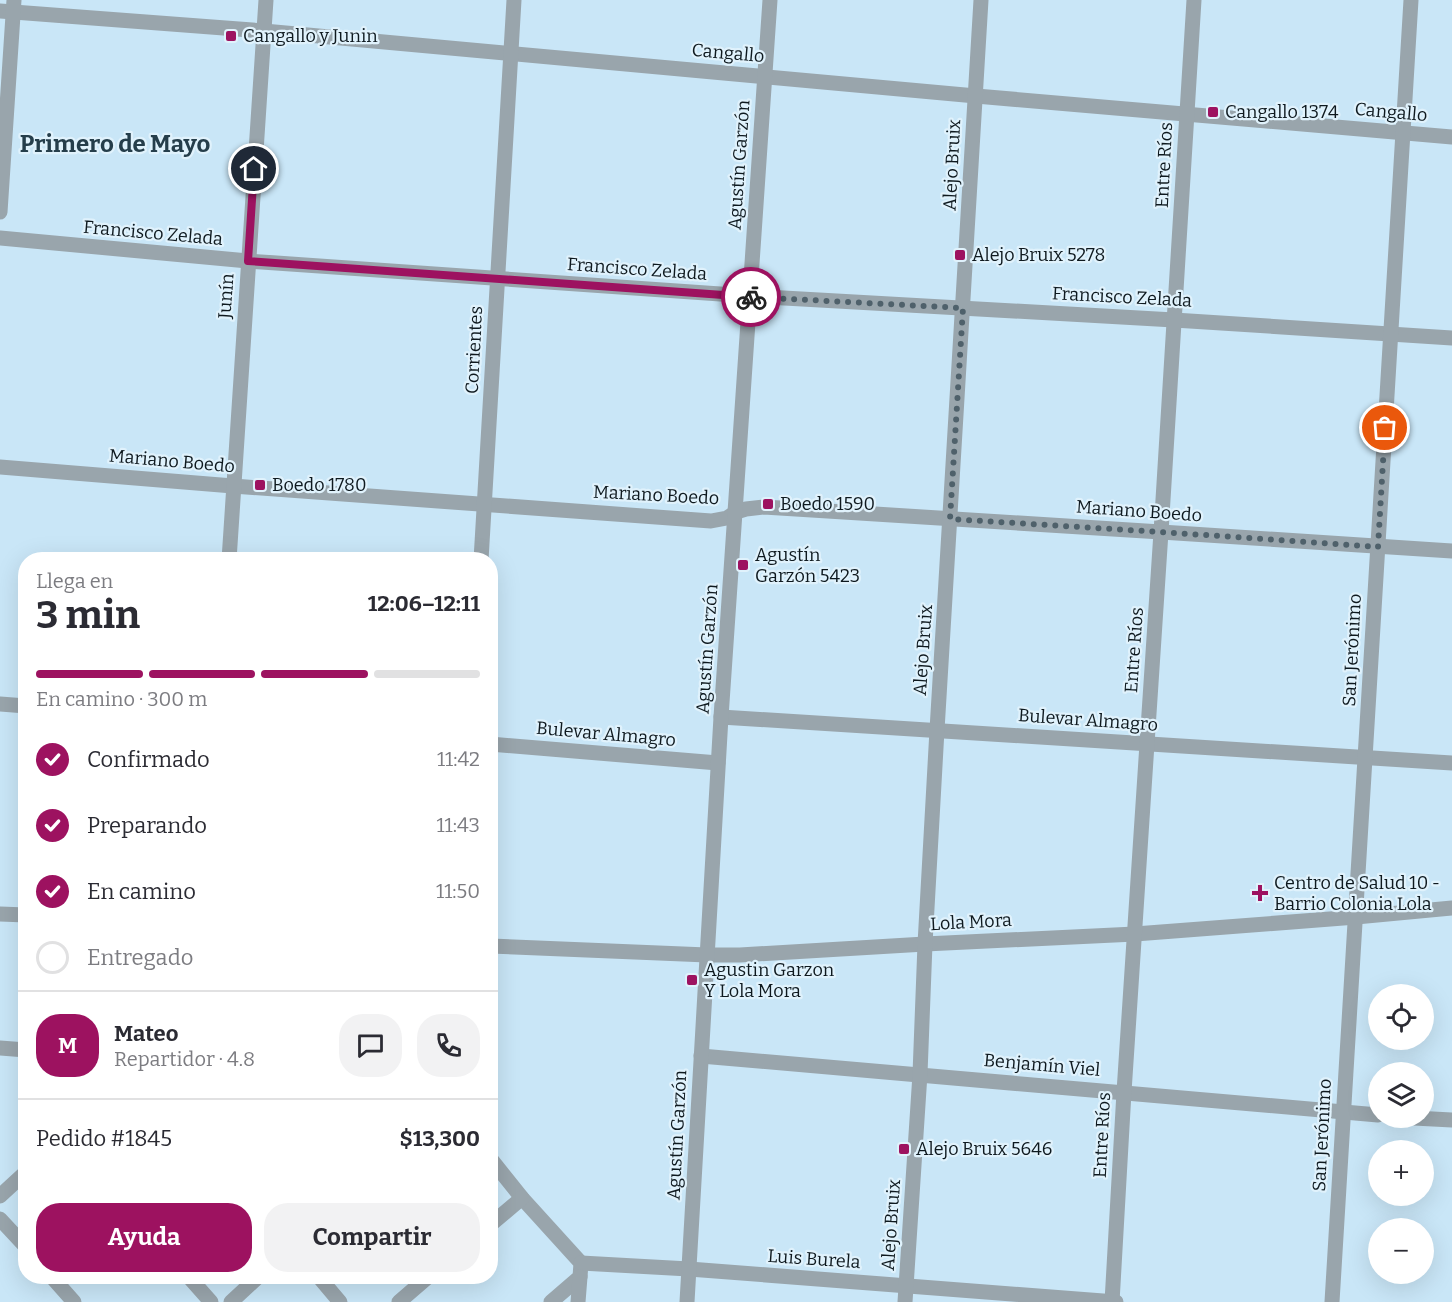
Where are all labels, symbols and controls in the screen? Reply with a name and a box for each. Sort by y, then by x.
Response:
place label: Cangallo y Junin [243,25,378,47]
marker: Cangallo y Junin [224,29,238,43]
street label: Cangallo [691,39,765,67]
street label: Cangallo [1354,98,1428,126]
street label: Agustín Garzón [723,99,755,231]
place label: Cangallo 1374 [1225,101,1339,123]
marker: Cangallo 1374 [1206,105,1220,119]
street label: Alejo Bruix [939,119,965,211]
street label: Entre Ríos [1151,122,1177,208]
district label: Primero de Mayo [20,130,210,158]
pin [228,143,279,194]
icon: home [237,152,270,185]
street label: Francisco Zelada [82,216,224,250]
place label: Alejo Bruix 5278 [972,244,1105,266]
marker: Alejo Bruix 5278 [953,248,967,262]
street label: Francisco Zelada [566,253,708,285]
courier [721,267,781,327]
street label: Junín [213,272,239,320]
icon: bike [735,281,768,314]
street label: Francisco Zelada [1051,282,1193,312]
street label: Corrientes [461,305,487,395]
pin [1359,402,1410,453]
icon: bag [1368,411,1401,444]
street label: Mariano Boedo [108,445,236,477]
place label: Boedo 1780 [272,474,366,496]
marker: Boedo 1780 [253,478,267,492]
street label: Mariano Boedo [592,481,720,509]
place label: Boedo 1590 [780,493,875,515]
street label: Mariano Boedo [1075,496,1203,526]
marker: Boedo 1590 [761,497,775,511]
place label: Agustín Garzón 5423 [755,544,860,587]
marker: Agustín Garzón 5423 [736,558,750,572]
text: Llega en [36,569,113,593]
street label: Agustín Garzón [691,583,723,715]
text: 12:06–12:11 [368,590,480,617]
text: 3 min [36,592,140,638]
street label: San Jerónimo [1338,593,1366,707]
street label: Alejo Bruix [909,604,937,696]
street label: Entre Ríos [1120,606,1148,694]
text: En camino · 300 m [36,687,207,711]
street label: Bulevar Almagro [1017,704,1159,736]
street label: Bulevar Almagro [535,717,677,751]
icon: check [36,743,69,776]
text: Confirmado [87,746,210,773]
text: 11:42 [437,747,480,771]
icon: check [36,809,69,842]
text: Preparando [87,812,207,839]
text: 11:43 [436,813,480,837]
place label: Centro de Salud 10 - Barrio Colonia Lola [1274,872,1440,915]
icon: check [36,875,69,908]
text: En camino [87,878,196,905]
text: 11:50 [436,879,480,903]
marker: Centro de Salud 10 - Barrio Colonia Lola [1251,884,1269,902]
street label: Lola Mora [930,909,1013,935]
text: Entregado [87,944,193,971]
place label: Agustin Garzon Y Lola Mora [704,959,835,1002]
marker: Agustin Garzon Y Lola Mora [685,973,699,987]
map controls [1368,984,1434,1284]
button: locate [1368,984,1434,1050]
button: chat [339,1014,402,1077]
button: phone [417,1014,480,1077]
text: Mateo [114,1020,178,1047]
text: M [58,1032,77,1059]
text: Repartidor · 4.8 [114,1047,255,1071]
street label: Benjamín Viel [983,1049,1101,1081]
button: layers [1368,1062,1434,1128]
street label: Agustín Garzón [663,1069,691,1201]
street label: San Jerónimo [1308,1078,1336,1192]
street label: Entre Ríos [1089,1092,1115,1178]
text: Pedido #1845 [36,1125,172,1152]
text: $13,300 [399,1125,480,1152]
place label: Alejo Bruix 5646 [916,1138,1052,1160]
button: + [1368,1140,1434,1206]
marker: Alejo Bruix 5646 [897,1142,911,1156]
street label: Alejo Bruix [877,1179,905,1271]
button: Ayuda [36,1203,252,1272]
button: Compartir [264,1203,480,1272]
button: − [1368,1218,1434,1284]
street label: Luis Burela [767,1245,861,1273]

